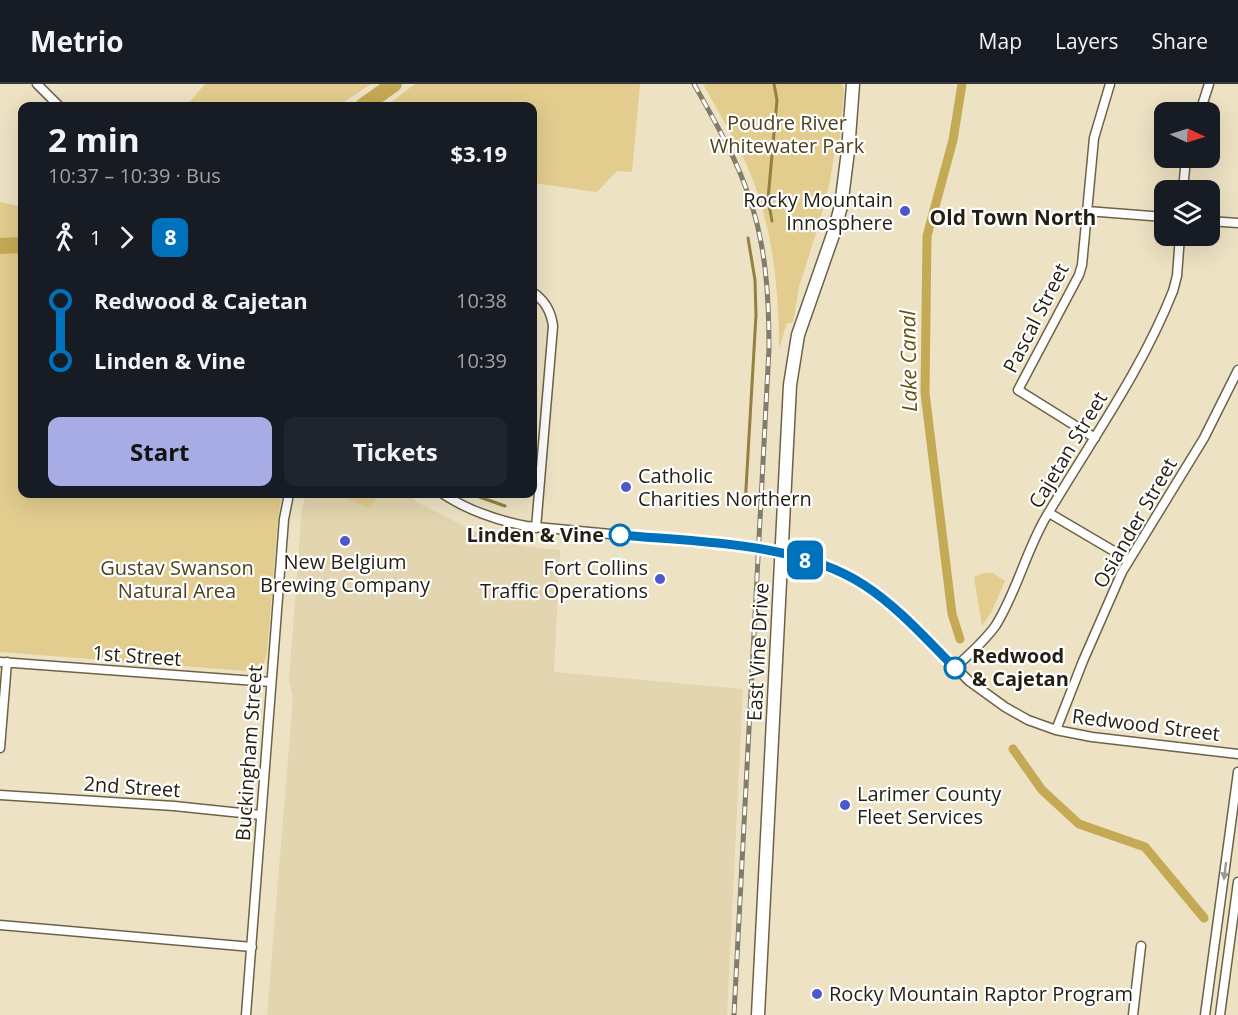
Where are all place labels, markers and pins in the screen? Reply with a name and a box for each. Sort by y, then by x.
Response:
place label: Rocky Mountain Innosphere [743,186,893,236]
marker: Rocky Mountain Innosphere [898,204,912,218]
place label: Catholic Charities Northern [638,462,812,512]
marker: Catholic Charities Northern [619,480,633,494]
place label: Linden & Vine [466,521,604,548]
marker: Linden & Vine [609,524,631,546]
marker: New Belgium Brewing Company [338,534,352,548]
place label: New Belgium Brewing Company [260,548,431,598]
place label: Fort Collins Traffic Operations [480,554,648,604]
marker: Fort Collins Traffic Operations [653,572,667,586]
place label: Redwood & Cajetan [972,642,1069,692]
marker: Redwood & Cajetan [944,657,966,679]
place label: Larimer County Fleet Services [857,780,1002,830]
marker: Larimer County Fleet Services [838,798,852,812]
place label: Rocky Mountain Raptor Program [829,980,1133,1007]
marker: Rocky Mountain Raptor Program [810,987,824,1001]

